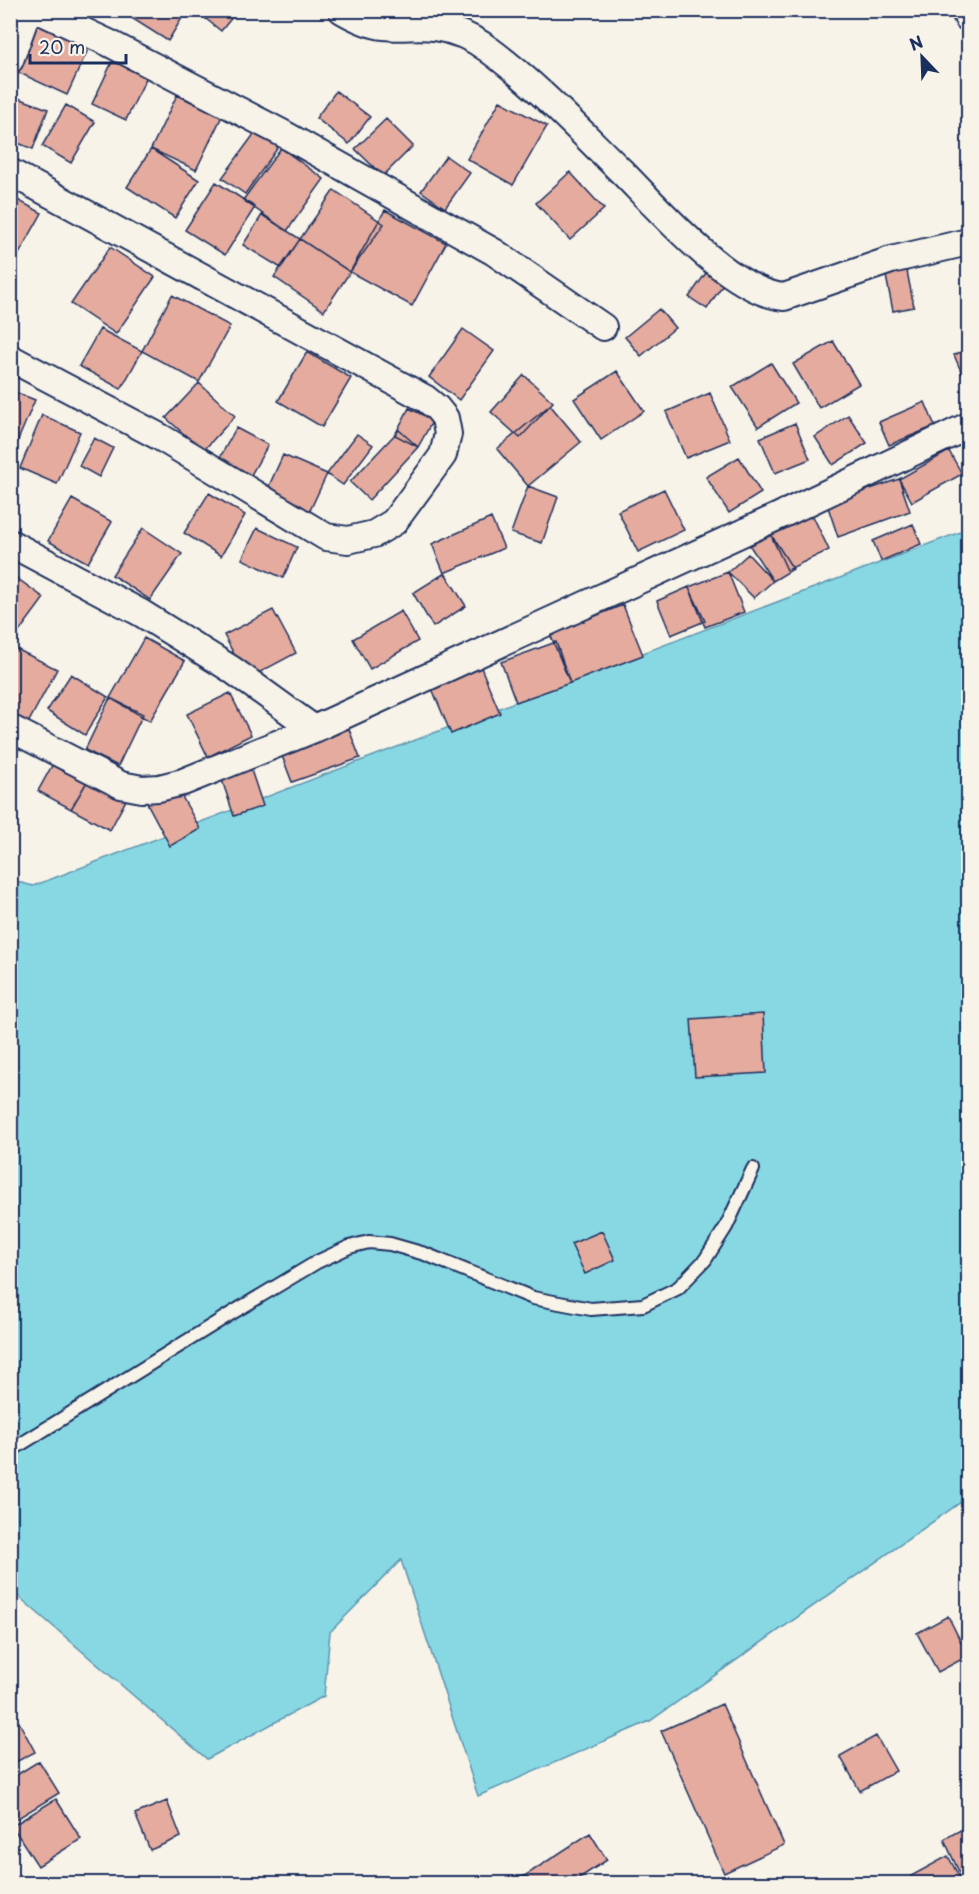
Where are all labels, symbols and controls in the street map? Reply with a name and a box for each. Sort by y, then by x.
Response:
scale bar [30,27,126,65]
north arrow [892,27,952,87]
text: N [905,29,926,56]
text: 20 m [39,33,85,60]

